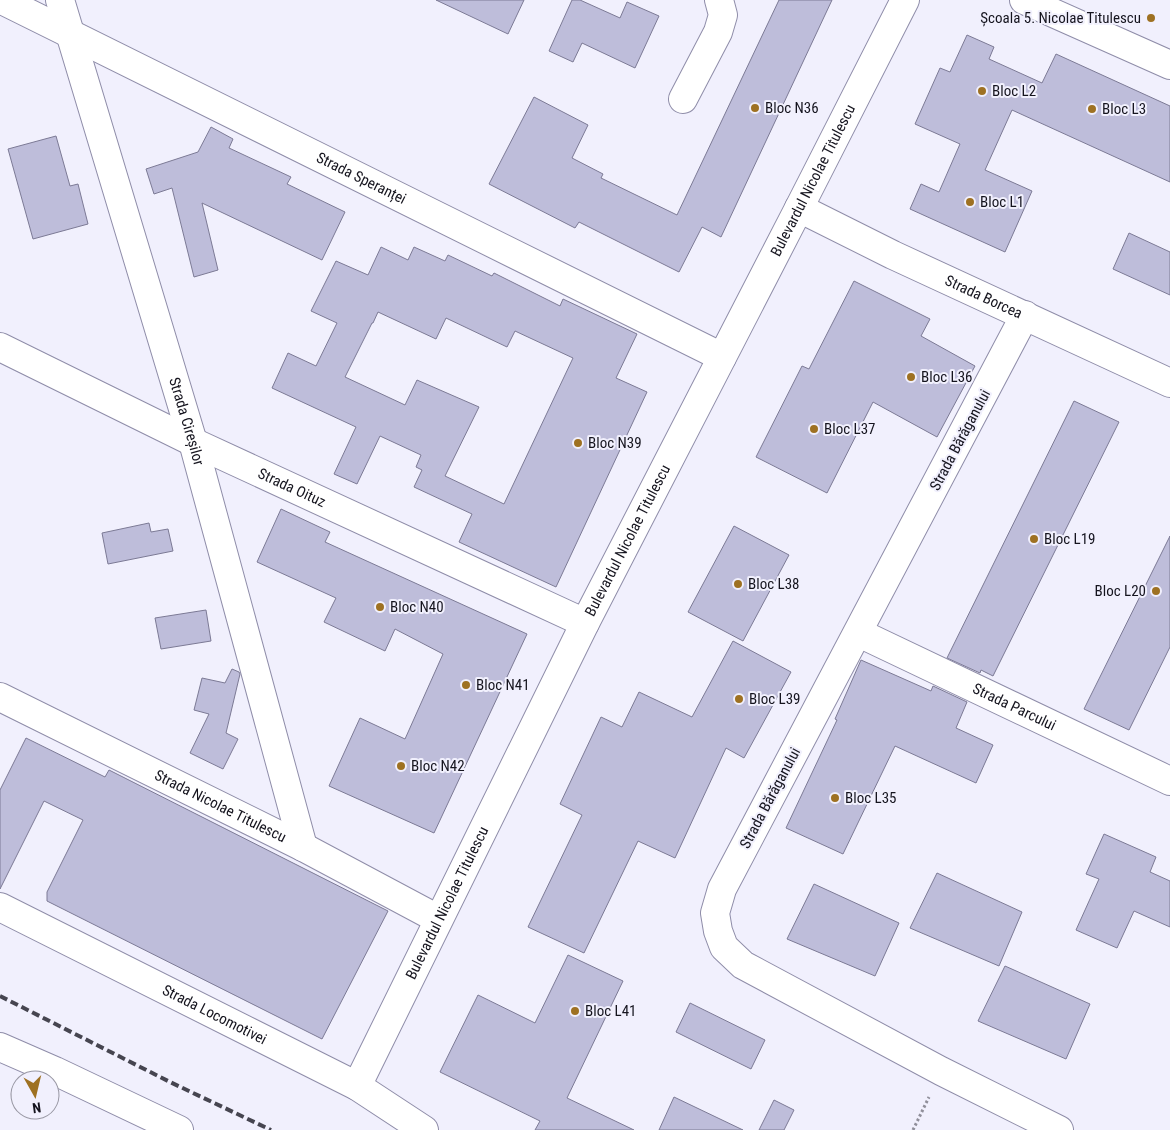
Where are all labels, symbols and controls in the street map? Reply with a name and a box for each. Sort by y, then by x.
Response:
place label: Școala 5. Nicolae Titulescu [980,9,1141,27]
marker: Școala 5. Nicolae Titulescu [1145,12,1157,24]
place label: Bloc L2 [992,82,1036,100]
marker: Bloc L2 [976,85,988,97]
place label: Bloc N36 [765,99,819,117]
place label: Bloc L3 [1102,100,1146,118]
street label: Bulevardul Nicolae Titulescu [767,101,859,259]
marker: Bloc N36 [749,102,761,114]
marker: Bloc L3 [1086,103,1098,115]
street label: Strada Speranței [314,148,409,208]
place label: Bloc L1 [980,193,1024,211]
marker: Bloc L1 [964,196,976,208]
street label: Strada Borcea [942,271,1025,323]
place label: Bloc L36 [921,368,972,386]
marker: Bloc L36 [905,371,917,383]
street label: Strada Cireșilor [165,375,208,468]
street label: Strada Bărăganului [926,386,994,494]
place label: Bloc L37 [824,420,875,438]
marker: Bloc L37 [808,423,820,435]
place label: Bloc N39 [588,434,642,452]
marker: Bloc N39 [572,437,584,449]
street label: Bulevardul Nicolae Titulescu [581,462,674,619]
street label: Strada Oituz [255,464,329,511]
place label: Bloc L19 [1044,530,1095,548]
marker: Bloc L19 [1028,533,1040,545]
place label: Bloc L38 [748,575,799,593]
marker: Bloc L38 [732,578,744,590]
place label: Bloc L20 [1095,582,1146,600]
marker: Bloc L20 [1150,585,1162,597]
place label: Bloc N40 [390,598,444,616]
marker: Bloc N40 [374,601,386,613]
place label: Bloc N41 [476,676,530,694]
marker: Bloc N41 [460,679,472,691]
street label: Strada Parcului [970,679,1059,734]
place label: Bloc L39 [749,690,800,708]
marker: Bloc L39 [733,693,745,705]
street label: Strada Bărăganului [736,744,804,852]
place label: Bloc N42 [411,757,465,775]
marker: Bloc N42 [395,760,407,772]
street label: Strada Nicolae Titulescu [152,766,289,846]
place label: Bloc L35 [845,789,896,807]
marker: Bloc L35 [829,792,841,804]
street label: Bulevardul Nicolae Titulescu [402,824,492,982]
street label: Strada Locomotivei [159,981,270,1048]
place label: Bloc L41 [585,1002,636,1020]
marker: Bloc L41 [569,1005,581,1017]
north arrow [10,1070,60,1120]
text: N [31,1099,42,1116]

